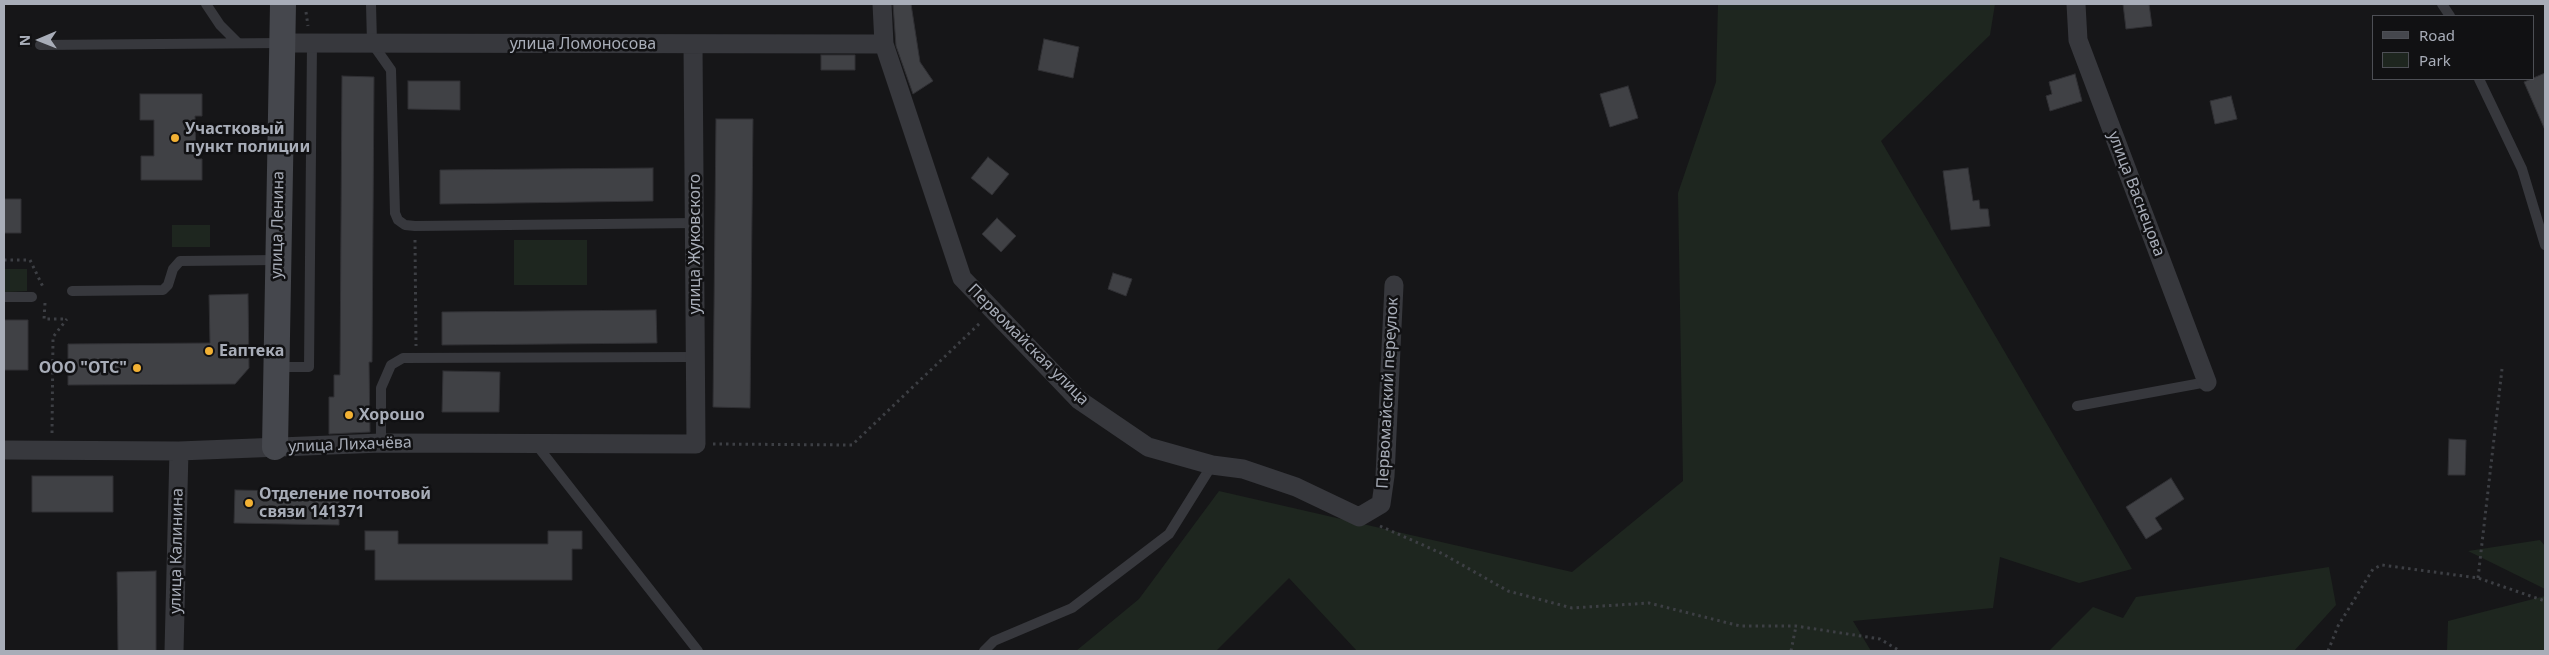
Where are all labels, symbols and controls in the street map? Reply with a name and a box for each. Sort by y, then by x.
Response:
north arrow [15,15,65,65]
legend [2372,15,2534,80]
text: Road [2419,25,2455,45]
text: N [15,34,34,46]
street label: улица Ломоносова [510,34,656,54]
text: Park [2419,50,2451,70]
place label: Участковый пункт полиции [185,119,310,157]
street label: улица Васнецова [2103,129,2169,259]
marker: Участковый пункт полиции [169,132,181,144]
street label: улица Ленина [267,171,289,279]
street label: улица Жуковского [685,174,705,314]
street label: Первомайская улица [963,280,1093,410]
street label: Первомайский переулок [1373,297,1403,489]
place label: Еаптека [219,341,284,361]
marker: Еаптека [203,345,215,357]
place label: ООО "ОТС" [39,358,127,378]
marker: ООО "ОТС" [131,362,143,374]
place label: Хорошо [359,405,425,425]
marker: Хорошо [343,409,355,421]
street label: улица Лихачёва [288,433,412,457]
place label: Отделение почтовой связи 141371 [259,484,431,522]
street label: улица Калинина [166,488,188,614]
marker: Отделение почтовой связи 141371 [243,497,255,509]

